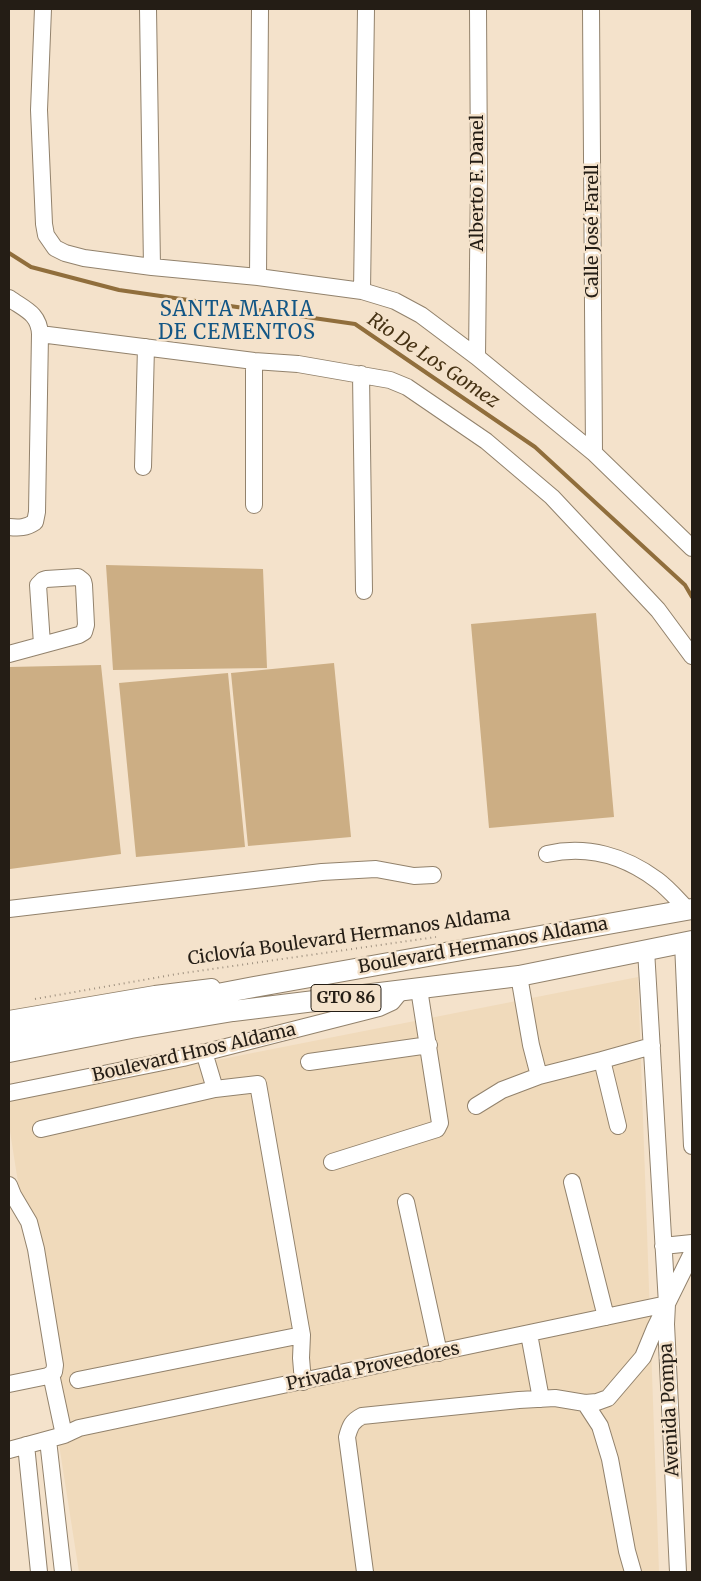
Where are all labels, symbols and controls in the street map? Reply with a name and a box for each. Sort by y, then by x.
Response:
street label: Alberto F. Danel [467,115,489,251]
street label: Calle José Farell [582,164,604,298]
district label: SANTA MARIA DE CEMENTOS [157,298,317,345]
water label: Rio De Los Gomez [363,309,503,413]
street label: Ciclovía Boulevard Hermanos Aldama [186,904,512,970]
street label: Boulevard Hermanos Aldama [356,913,610,979]
road number: GTO 86 [311,984,381,1011]
street label: Boulevard Hnos Aldama [90,1019,298,1087]
street label: Privada Proveedores [284,1338,462,1396]
street label: Avenida Pompa [656,1343,684,1477]

